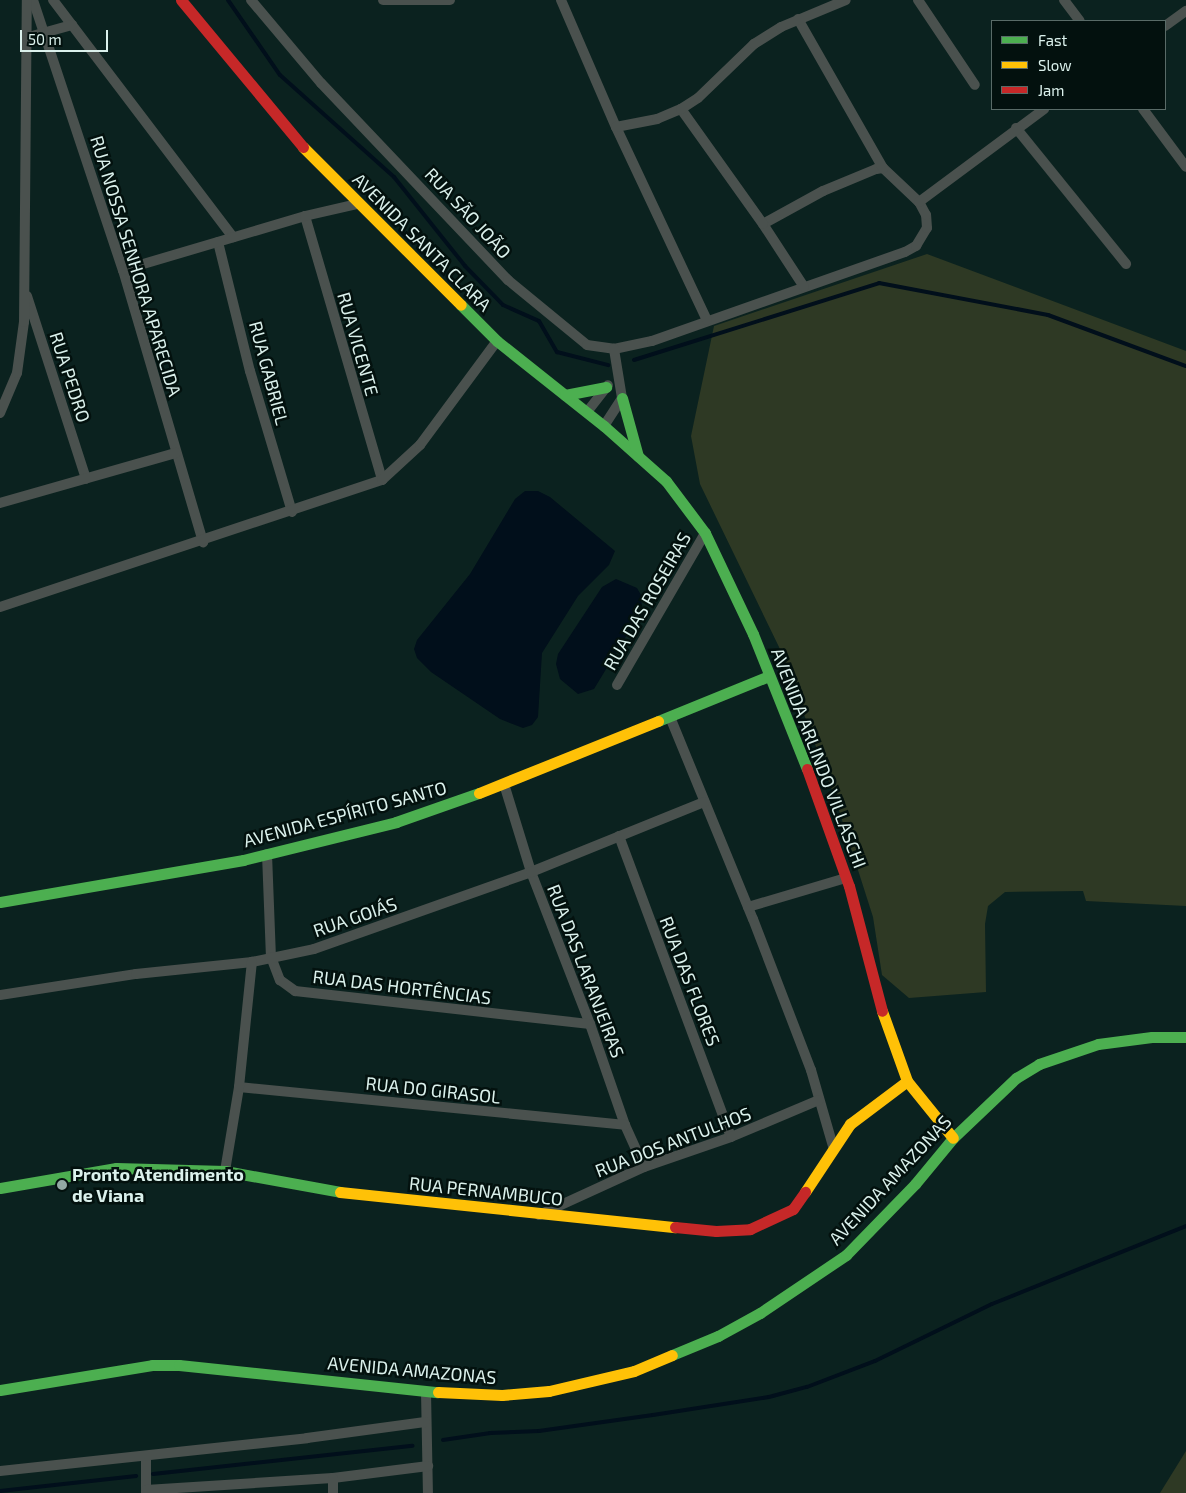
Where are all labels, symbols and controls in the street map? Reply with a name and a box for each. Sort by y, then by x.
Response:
scale bar [22,20,110,52]
legend [991,20,1166,110]
text: 50 m [28,30,62,48]
text: Fast [1038,31,1067,49]
text: Slow [1038,56,1072,74]
text: Jam [1038,81,1064,99]
street label: RUA NOSSA SENHORA APARECIDA [86,132,186,400]
street label: RUA SÃO JOÃO [420,163,516,263]
street label: AVENIDA SANTA CLARA [348,168,496,316]
street label: RUA VICENTE [333,289,383,399]
street label: RUA GABRIEL [245,318,293,428]
street label: RUA PEDRO [45,329,95,425]
street label: RUA DAS ROSEIRAS [599,528,695,674]
street label: AVENIDA ARLINDO VILLASCHI [767,644,871,872]
street label: AVENIDA ESPÍRITO SANTO [241,776,449,852]
street label: RUA DAS LARANJEIRAS [543,881,629,1061]
street label: RUA GOIÁS [310,893,400,941]
street label: RUA DAS FLORES [655,913,725,1049]
street label: RUA DAS HORTÊNCIAS [311,965,493,1009]
street label: RUA DO GIRASOL [364,1072,502,1108]
street label: RUA DOS ANTULHOS [592,1102,754,1182]
street label: AVENIDA AMAZONAS [824,1110,956,1250]
place label: Pronto Atendimento de Viana [72,1164,244,1206]
street label: RUA PERNAMBUCO [408,1172,564,1210]
marker: Pronto Atendimento de Viana [56,1179,68,1191]
street label: AVENIDA AMAZONAS [326,1352,498,1388]

